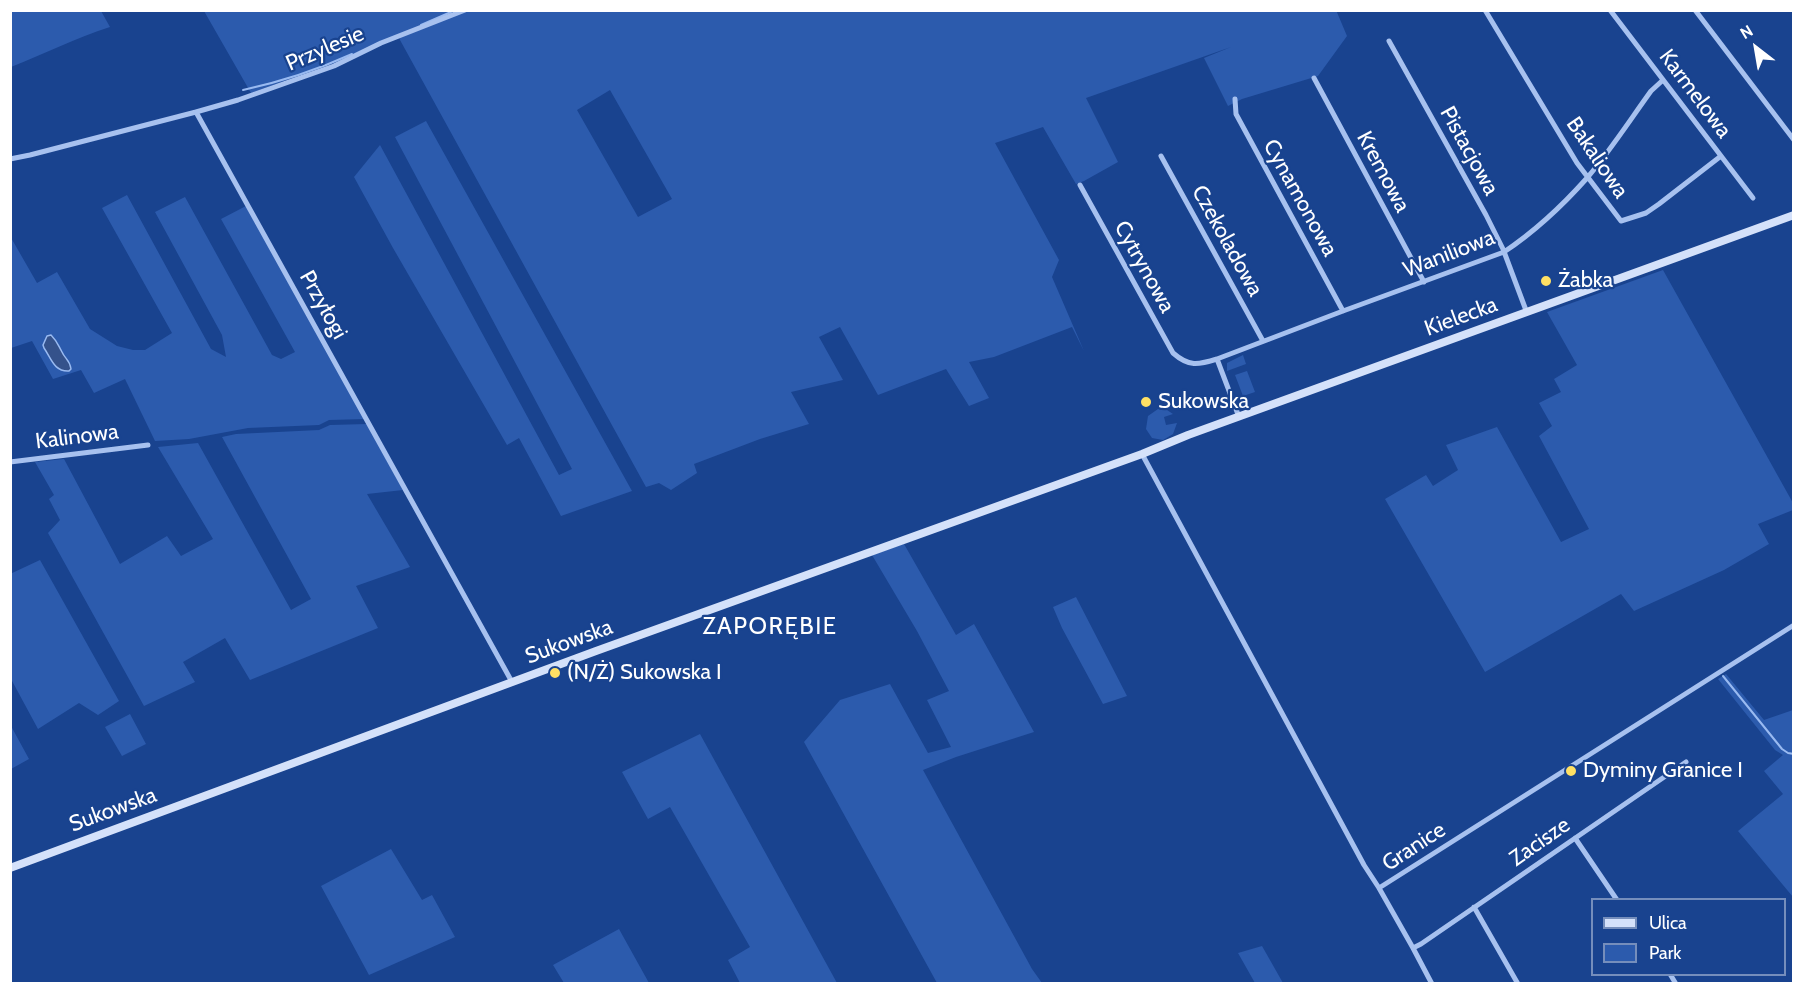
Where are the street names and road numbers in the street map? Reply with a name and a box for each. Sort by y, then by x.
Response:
street label: Przylesie [282,21,368,77]
street label: Karmelowa [1653,45,1737,143]
street label: Pistacjowa [1434,102,1504,200]
street label: Bakaliowa [1560,112,1634,204]
street label: Kremowa [1351,127,1415,217]
street label: Cynamonowa [1257,135,1343,261]
street label: Czekoladowa [1186,181,1268,301]
street label: Cytrynowa [1108,217,1180,317]
street label: Waniliowa [1400,225,1498,283]
street label: Przyłogi [293,266,353,344]
street label: Kielecka [1421,292,1501,342]
street label: Kalinowa [34,419,120,455]
street label: Sukowska [522,614,616,670]
street label: Sukowska [66,782,160,838]
street label: Zacisze [1505,812,1575,872]
street label: Granice [1377,817,1451,877]

